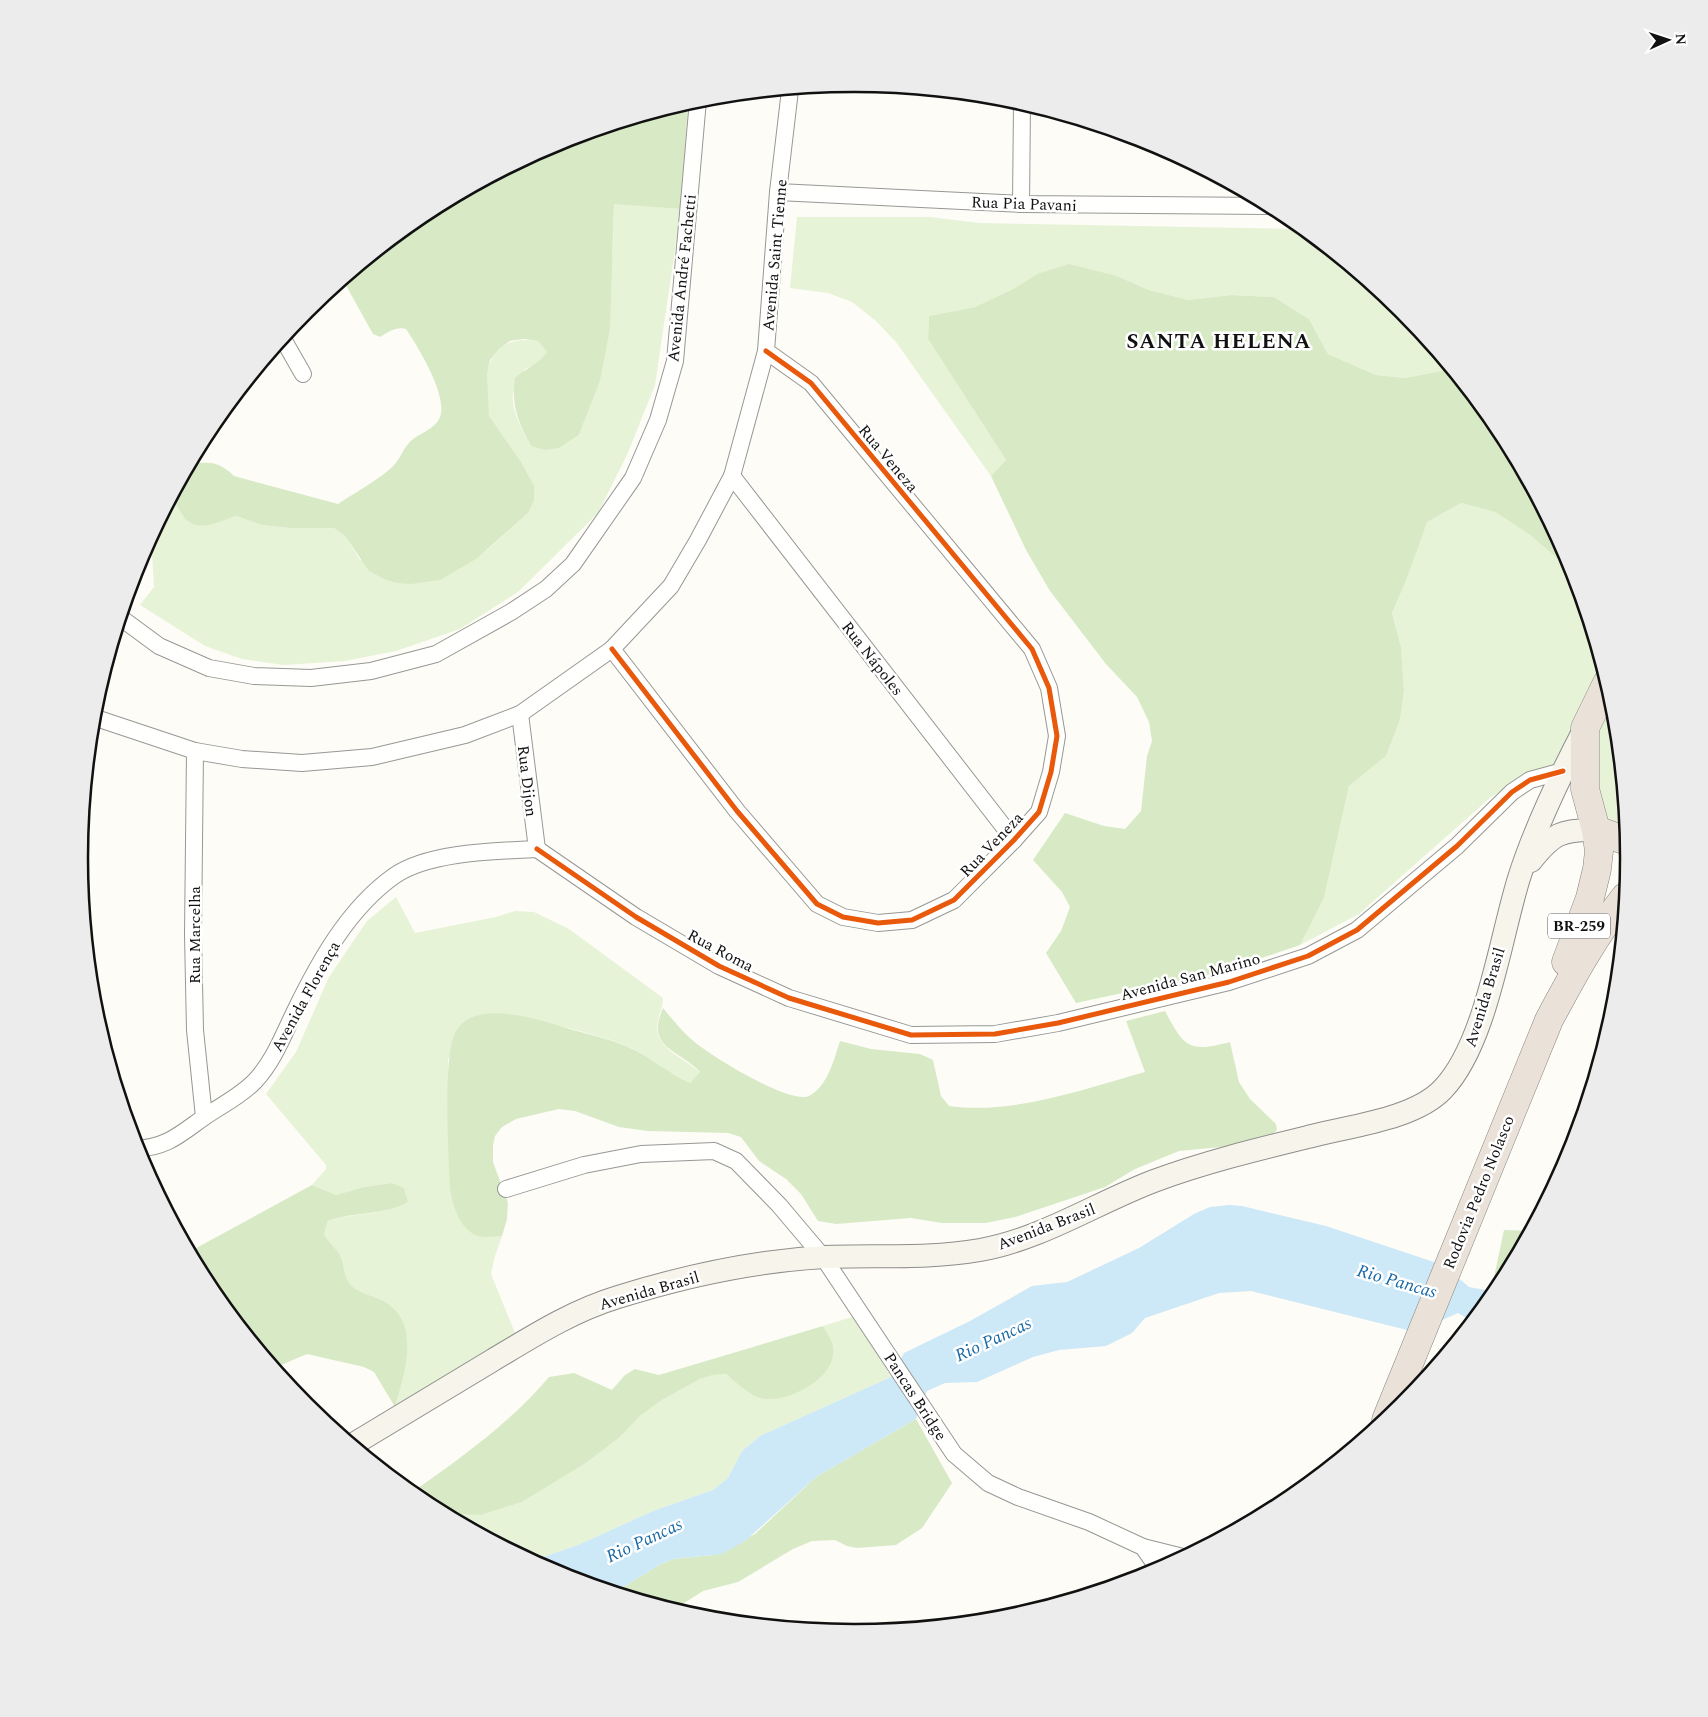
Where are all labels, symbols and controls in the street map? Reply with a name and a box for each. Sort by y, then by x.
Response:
north arrow [1643,15,1693,65]
text: N [1670,33,1691,46]
street label: Avenida Saint Tienne [756,178,794,332]
street label: Rua Pia Pavani [971,190,1077,218]
street label: Avenida André Fachetti [661,193,703,363]
district label: SANTA HELENA [1126,326,1312,358]
street label: Rua Veneza [852,419,924,498]
street label: Rua Nápoles [835,616,909,701]
street label: Rua Dijon [511,744,543,818]
street label: Rua Veneza [954,806,1029,883]
street label: Rua Marcelha [183,886,207,984]
road number: BR-259 [1548,914,1610,938]
street label: Rua Roma [683,923,758,978]
street label: Avenida Florença [265,936,346,1056]
street label: Avenida Brasil [1458,944,1512,1050]
street label: Avenida San Marino [1117,947,1263,1007]
street label: Rodovia Pedro Nolasco [1437,1112,1521,1273]
street label: Avenida Brasil [994,1197,1099,1257]
water label: Rio Pancas [1354,1257,1441,1306]
street label: Avenida Brasil [596,1265,702,1317]
water label: Rio Pancas [950,1310,1037,1369]
street label: Pancas Bridge [878,1348,953,1445]
water label: Rio Pancas [601,1511,688,1570]

